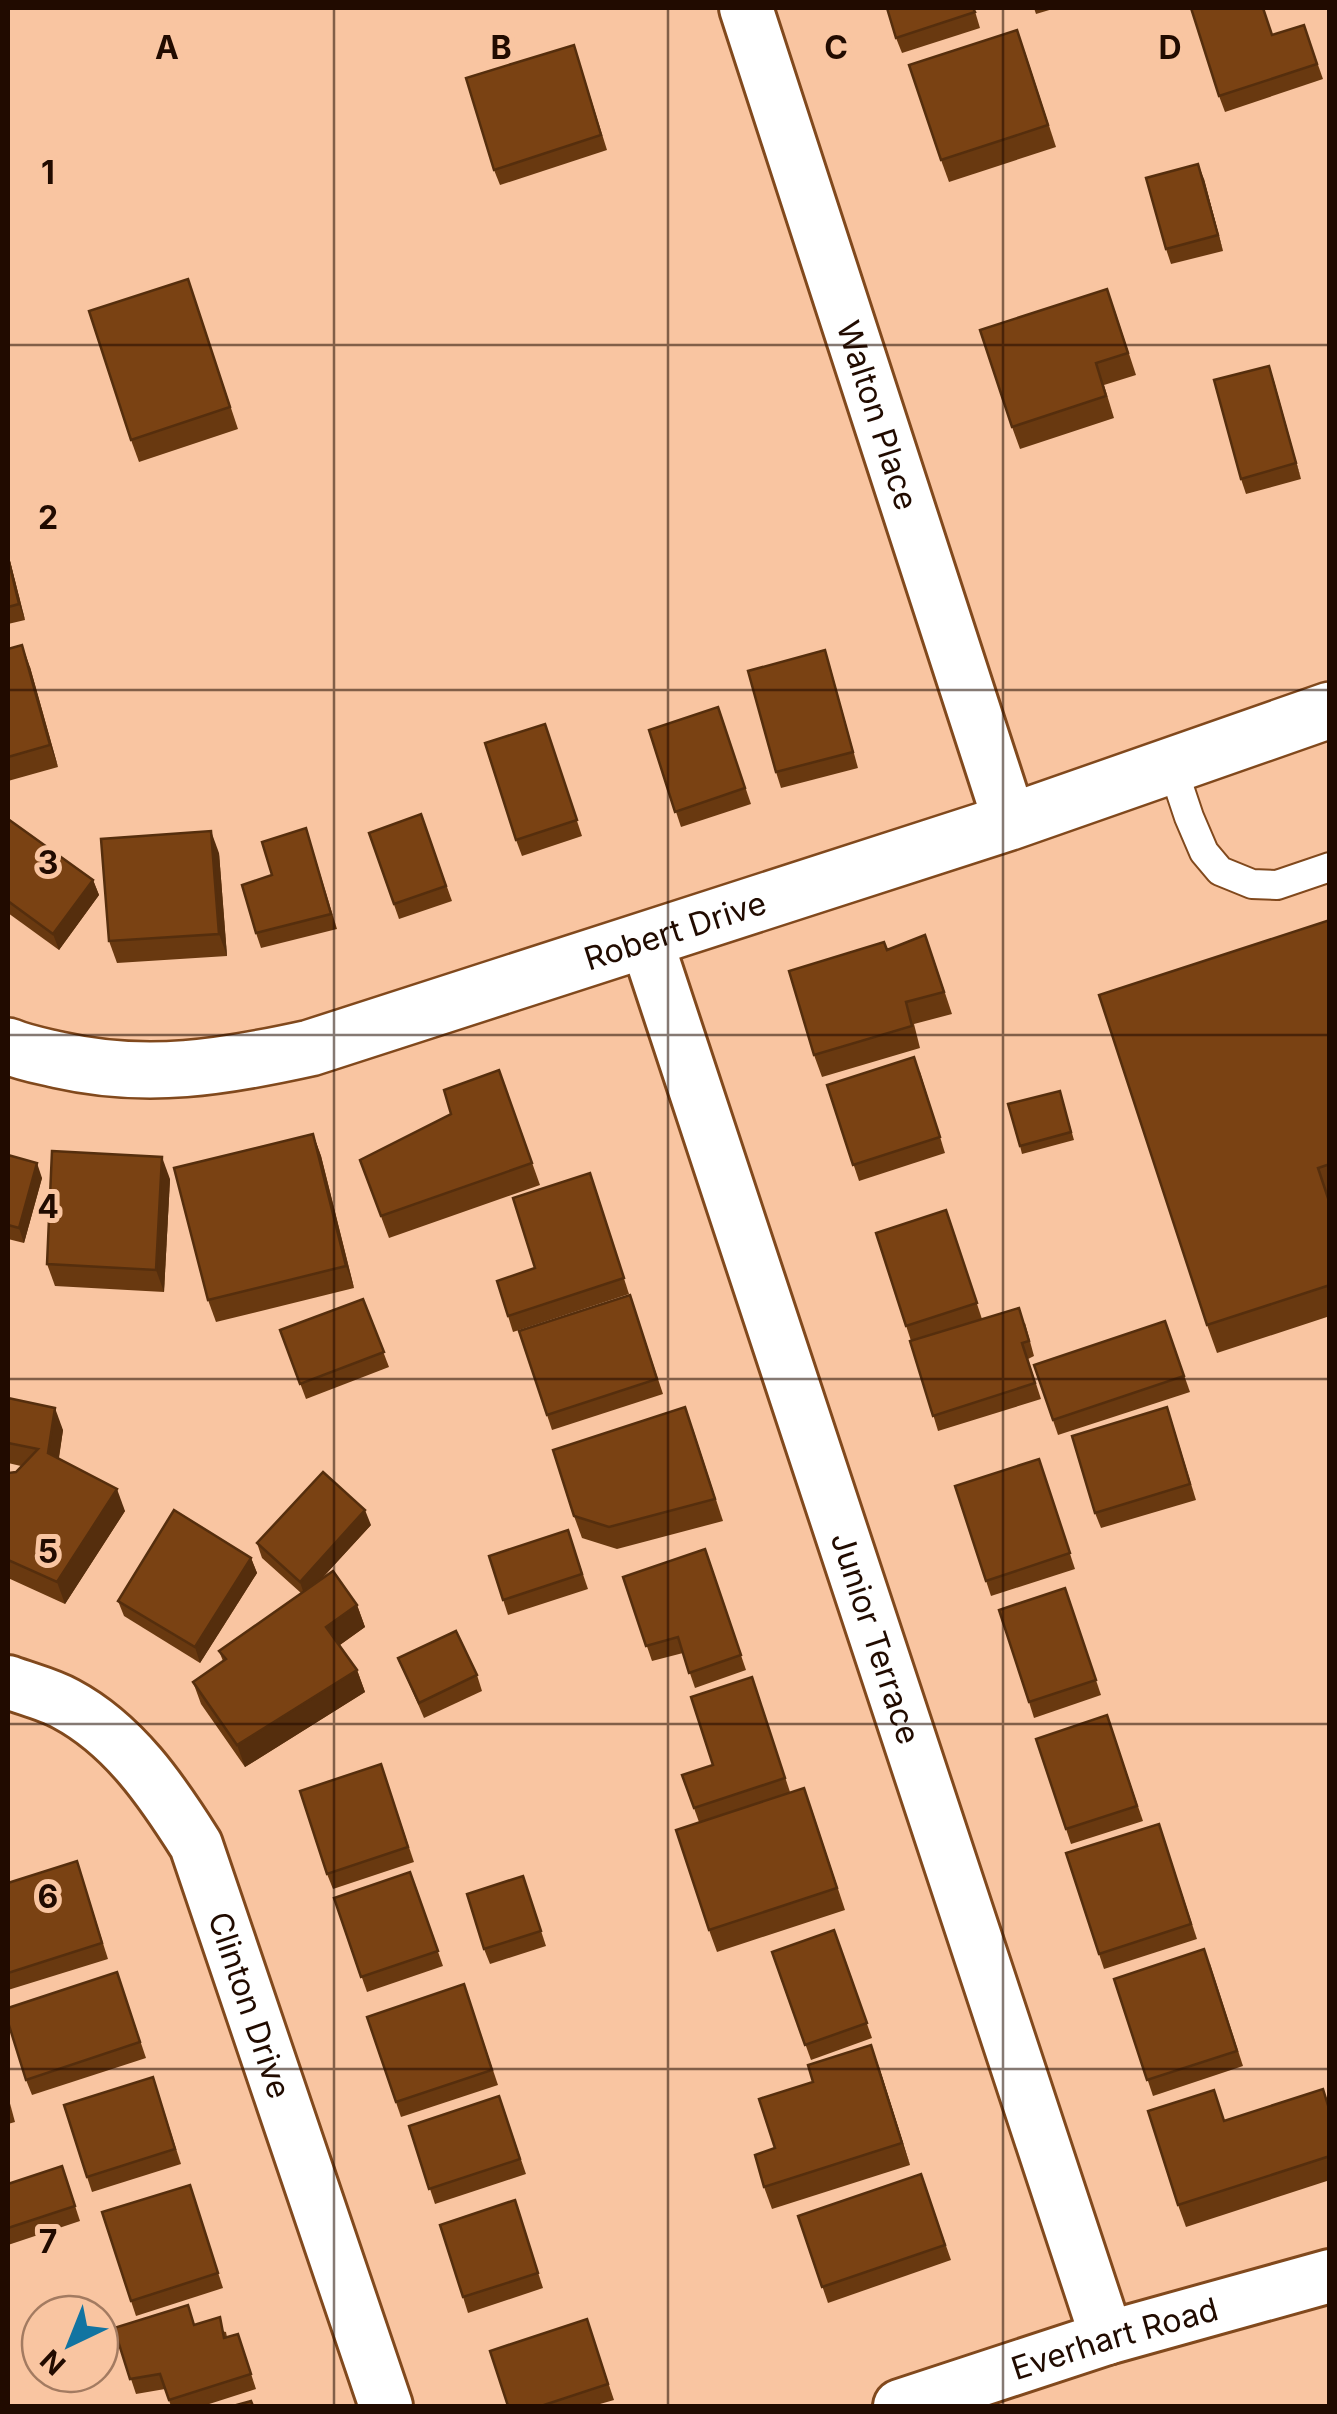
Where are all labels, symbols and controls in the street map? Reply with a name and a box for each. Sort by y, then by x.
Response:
text: A [155,28,179,67]
text: B [490,28,512,67]
text: C [824,28,848,67]
text: D [1158,28,1182,67]
text: 1 [41,153,55,192]
street label: Walton Place [829,316,927,515]
text: 2 [38,498,58,537]
text: 3 [38,843,58,882]
street label: Robert Drive [579,883,771,978]
text: 4 [37,1187,59,1226]
street label: Junior Terrace [823,1527,929,1749]
text: 5 [38,1532,58,1571]
text: 6 [38,1877,58,1916]
street label: Clinton Drive [201,1907,300,2103]
text: 7 [39,2222,57,2261]
street label: Everhart Road [1006,2289,1222,2388]
north arrow [20,2294,120,2394]
text: N [34,2343,72,2382]

